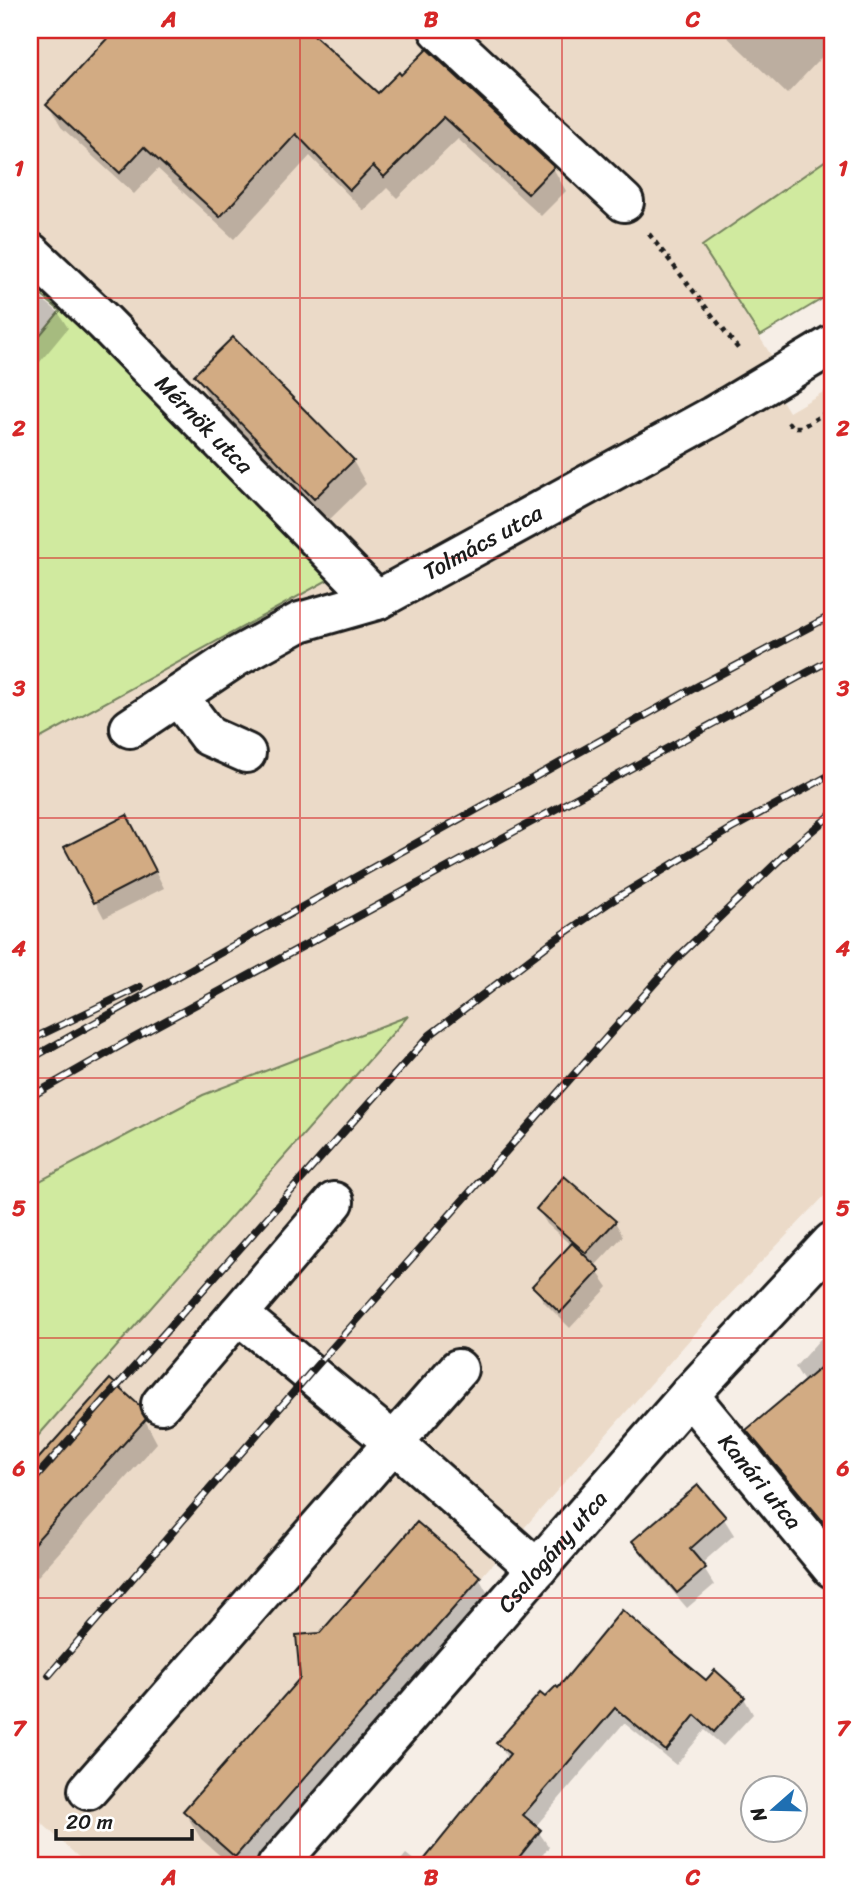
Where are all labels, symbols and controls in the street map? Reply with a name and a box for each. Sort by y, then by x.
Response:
text: A [160,0,177,40]
text: B [424,0,439,40]
text: C [685,0,701,40]
text: 1 [14,148,24,189]
text: 1 [838,148,848,189]
street label: Mérnök utca [145,364,264,484]
text: 2 [11,408,26,449]
text: 2 [835,408,850,449]
street label: Tolmács utca [415,492,551,592]
text: 3 [12,668,26,709]
text: 3 [836,668,850,709]
text: 4 [11,928,27,969]
text: 4 [835,928,851,969]
text: 5 [12,1188,26,1229]
text: 5 [836,1188,850,1229]
street label: Kanári utca [708,1424,813,1539]
text: 6 [11,1448,26,1489]
text: 6 [835,1448,850,1489]
street label: Csalogány utca [486,1480,618,1622]
text: 7 [12,1708,27,1749]
text: 7 [836,1708,851,1749]
north arrow [740,1773,810,1843]
scale bar [56,1798,192,1842]
text: N [740,1802,777,1827]
text: 20 m [66,1803,113,1841]
text: A [160,1857,177,1896]
text: B [424,1857,439,1896]
text: C [685,1857,701,1896]

